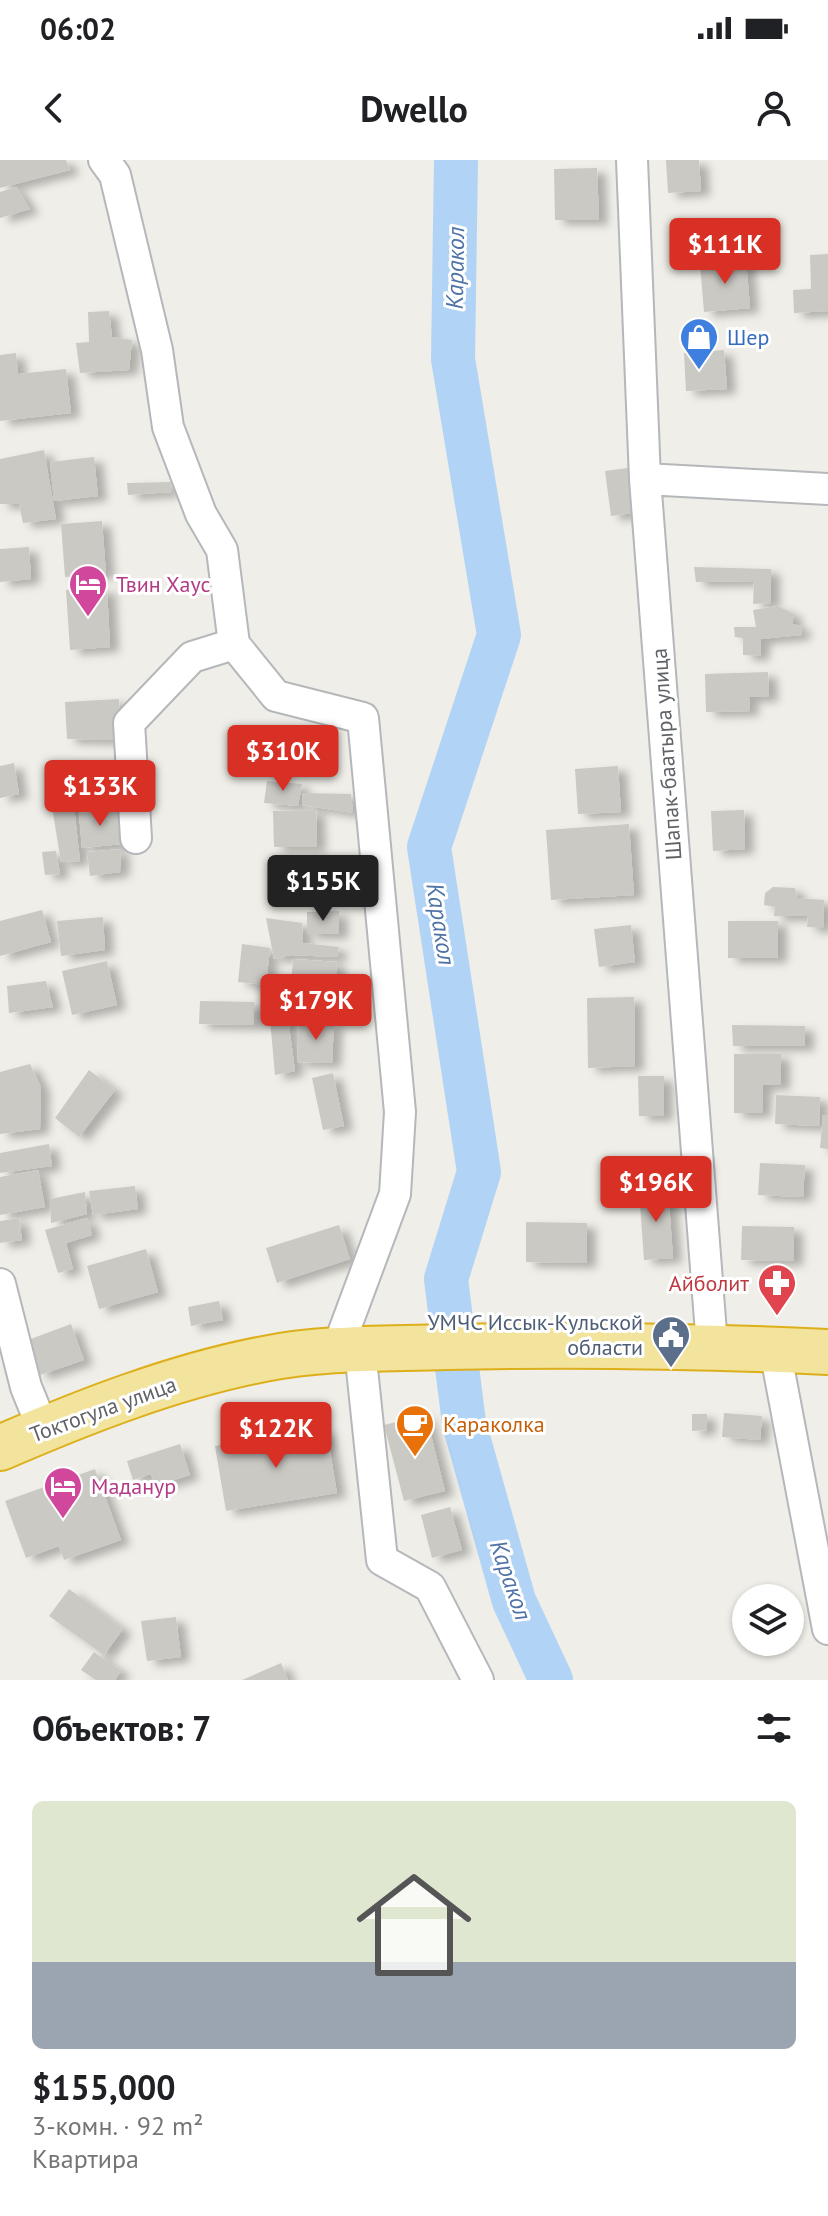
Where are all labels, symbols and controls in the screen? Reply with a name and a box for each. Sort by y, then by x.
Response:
text: 06:02 [40,9,116,48]
text: Dwello [360,85,468,132]
icon: back [32,86,76,130]
icon: person [752,86,796,130]
pin: $111K [669,218,781,286]
water label: Каракол [439,226,471,310]
text: $111K [687,227,763,260]
shop icon: Шер [678,316,720,371]
place label: Шер [727,323,769,351]
hotel icon: Твин Хаус [67,563,109,618]
place label: Твин Хаус [116,570,211,598]
street label: Шапак-баатыра улица [645,647,687,861]
pin: $310K [227,725,339,793]
text: $310K [245,734,321,767]
pin: $133K [44,760,156,828]
text: $133K [62,769,138,802]
pin: $155K [267,855,379,923]
text: $155K [285,864,361,897]
water label: Каракол [419,881,463,967]
pin: $179K [260,974,372,1042]
text: $179K [278,983,354,1016]
pin: $196K [600,1156,712,1224]
text: $196K [618,1165,694,1198]
pharmacy icon: Айболит [756,1262,798,1317]
place label: Айболит [669,1269,749,1297]
place label: УМЧС Иссык-Кульской области [427,1308,643,1361]
public building icon: УМЧС Иссык-Кульской области [650,1314,692,1369]
street label: Токтогула улица [26,1370,180,1448]
pin: $122K [220,1402,332,1470]
cafe icon: Караколка [394,1403,436,1458]
place label: Караколка [443,1410,545,1438]
text: $122K [238,1411,314,1444]
hotel icon: Маданур [42,1465,84,1520]
place label: Маданур [91,1472,176,1500]
water label: Каракол [483,1536,539,1624]
map controls [732,1584,804,1656]
button: layers [732,1584,804,1656]
text: Объектов: 7 [32,1706,211,1750]
icon: filters [752,1706,796,1750]
icon: home [342,1853,486,1997]
text: $155,000 [32,2065,176,2109]
text: 3-комн. · 92 m² [32,2109,203,2142]
text: Квартира [32,2142,139,2175]

